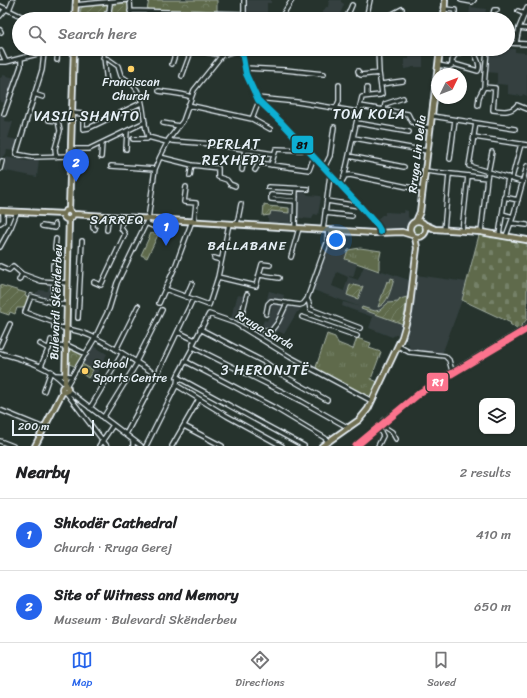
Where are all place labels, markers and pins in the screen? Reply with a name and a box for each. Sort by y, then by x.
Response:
marker: Franciscan Church [126,64,136,74]
place label: Franciscan Church [102,71,160,107]
pin: 2 [63,149,89,182]
pin: 1 [153,213,179,246]
place label: School Sports Centre [93,353,167,389]
marker: School Sports Centre [80,366,90,376]

